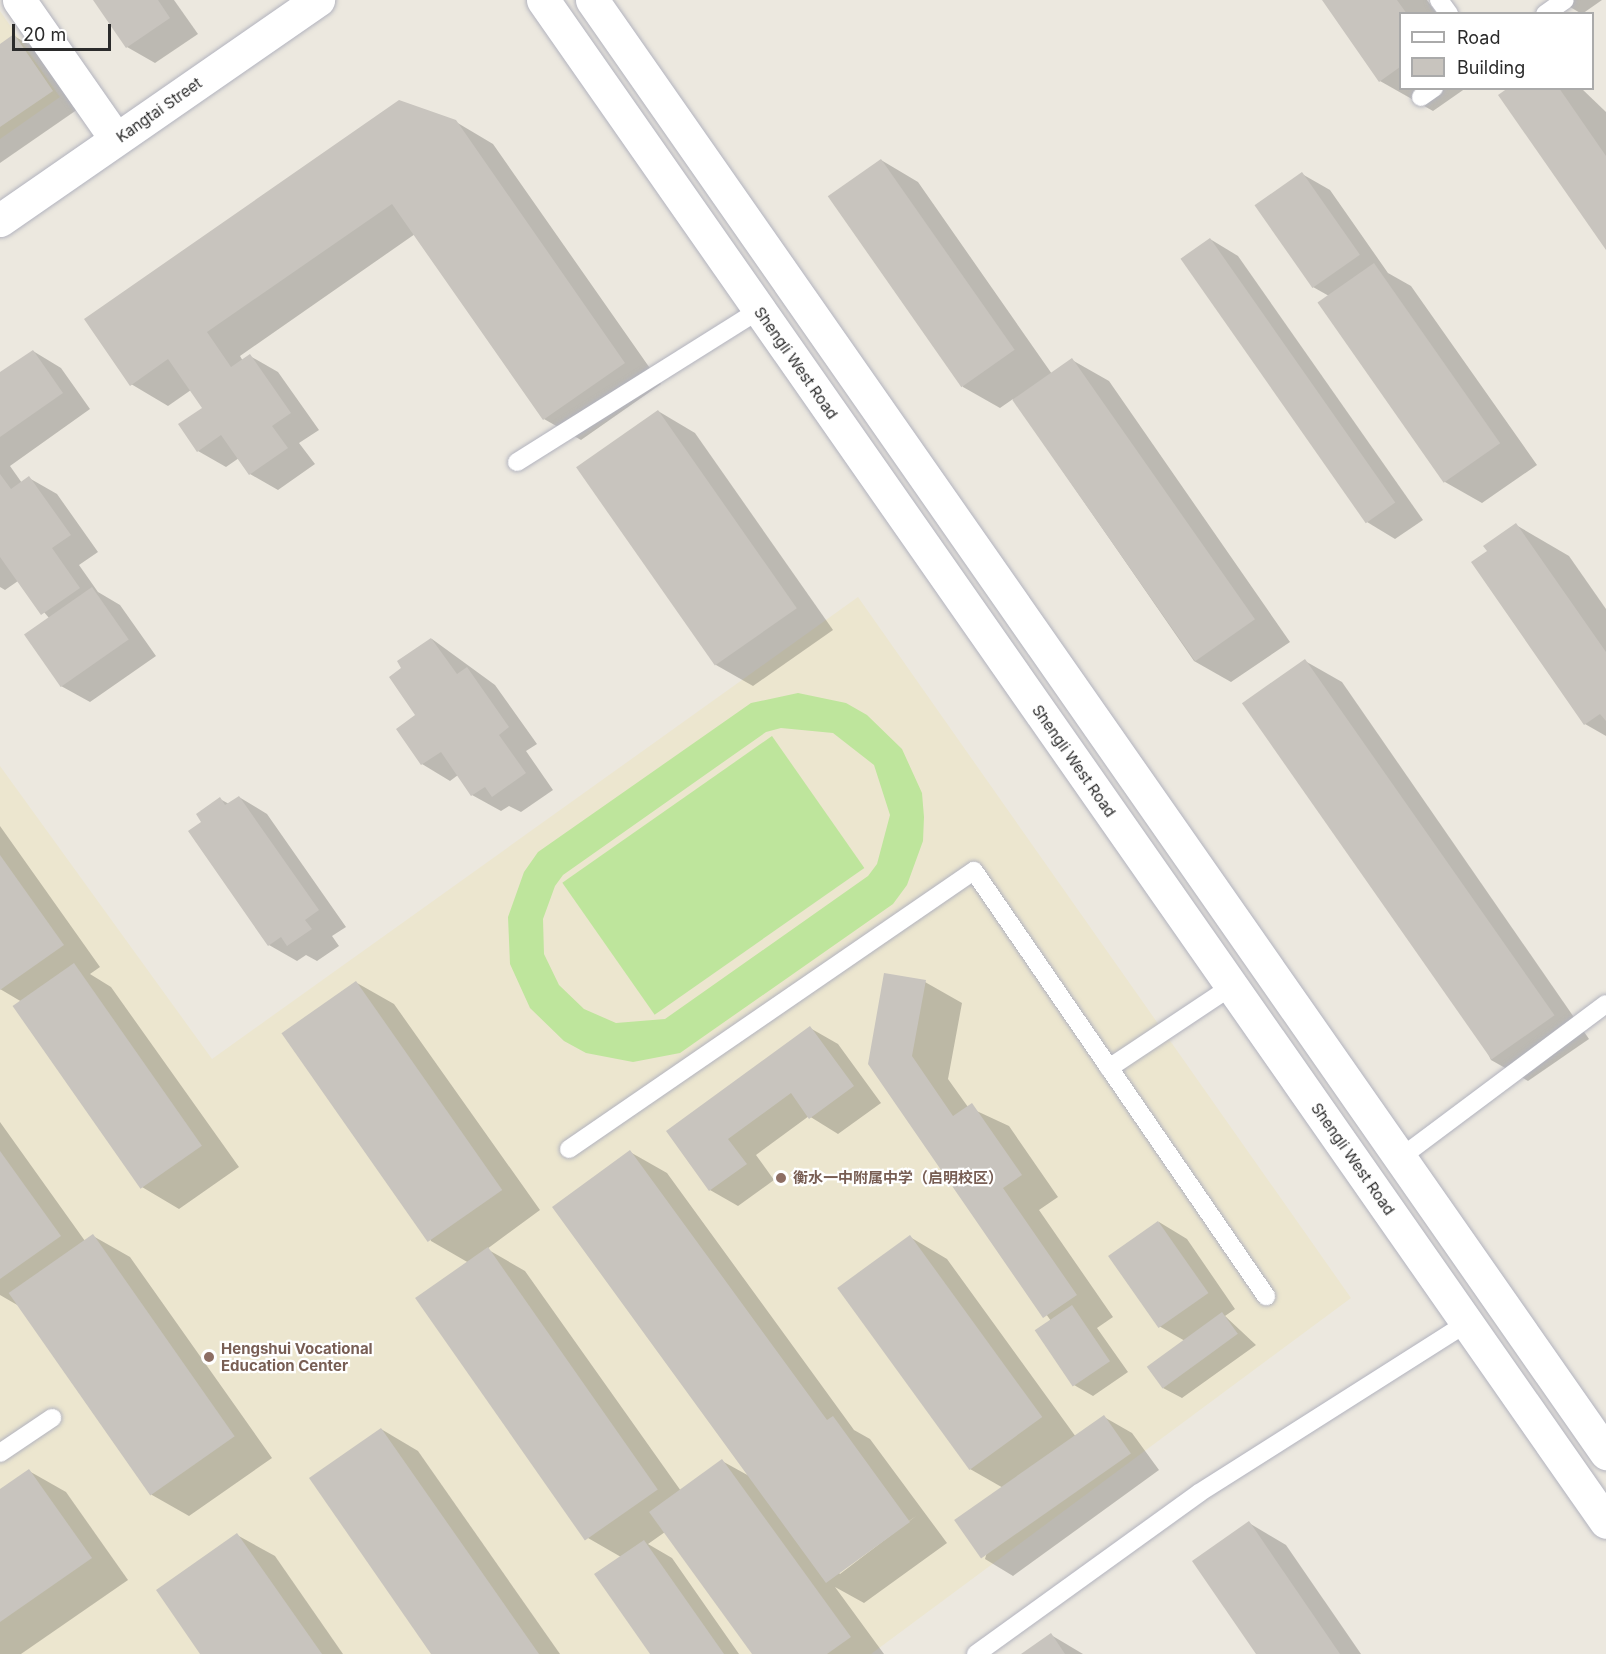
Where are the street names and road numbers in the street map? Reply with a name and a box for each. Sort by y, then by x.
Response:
street label: Kangtai Street [113,74,205,146]
street label: Shengli West Road [751,303,841,423]
street label: Shengli West Road [1029,701,1119,821]
street label: Shengli West Road [1308,1099,1398,1219]

